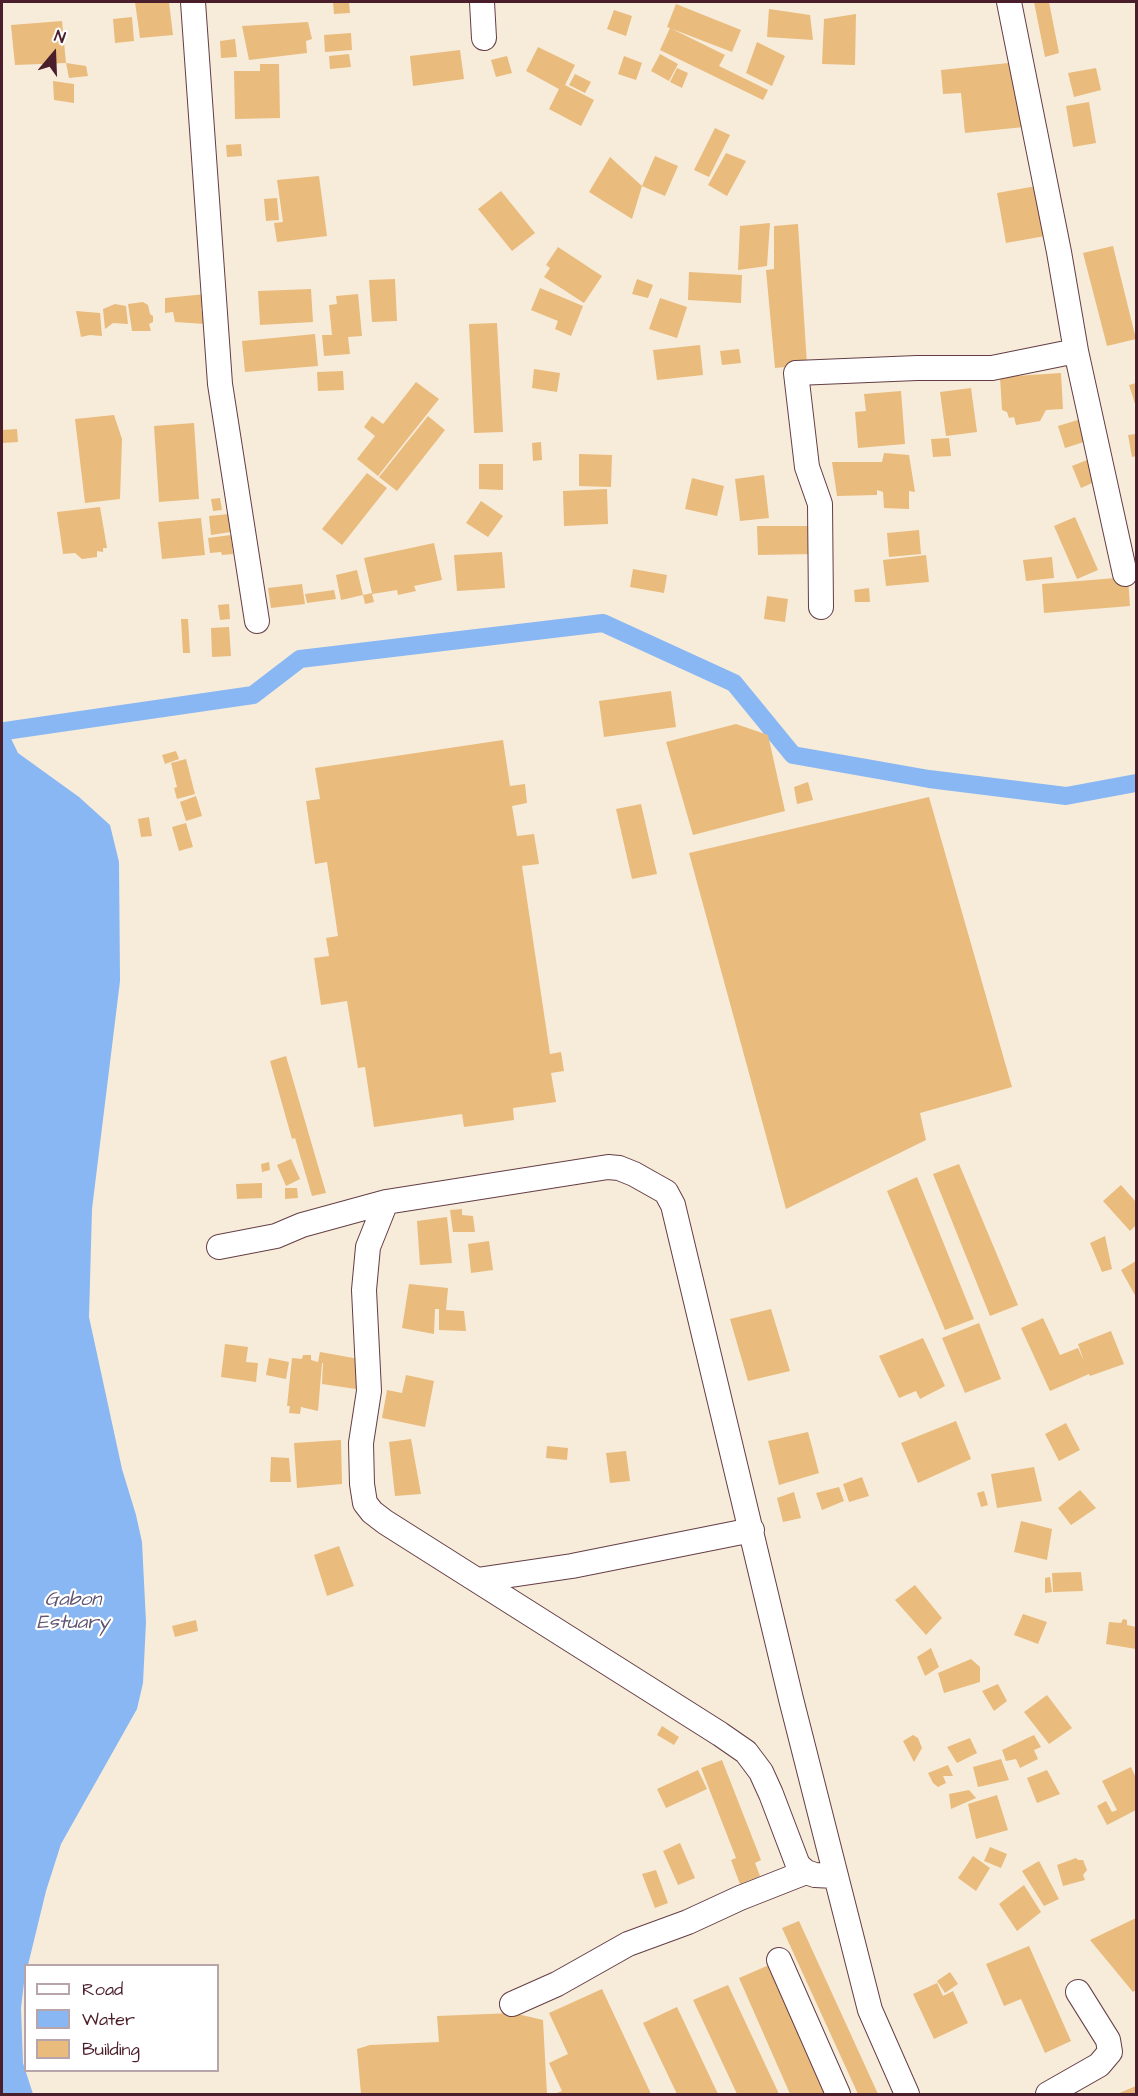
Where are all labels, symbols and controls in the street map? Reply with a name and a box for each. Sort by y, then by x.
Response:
north arrow [24,24,84,84]
text: N [52,25,68,49]
water label: Gabon Estuary [37,1589,109,1636]
legend [24,1964,219,2072]
text: Road [82,1977,123,2002]
text: Water [82,2007,135,2032]
text: Building [82,2037,140,2062]

